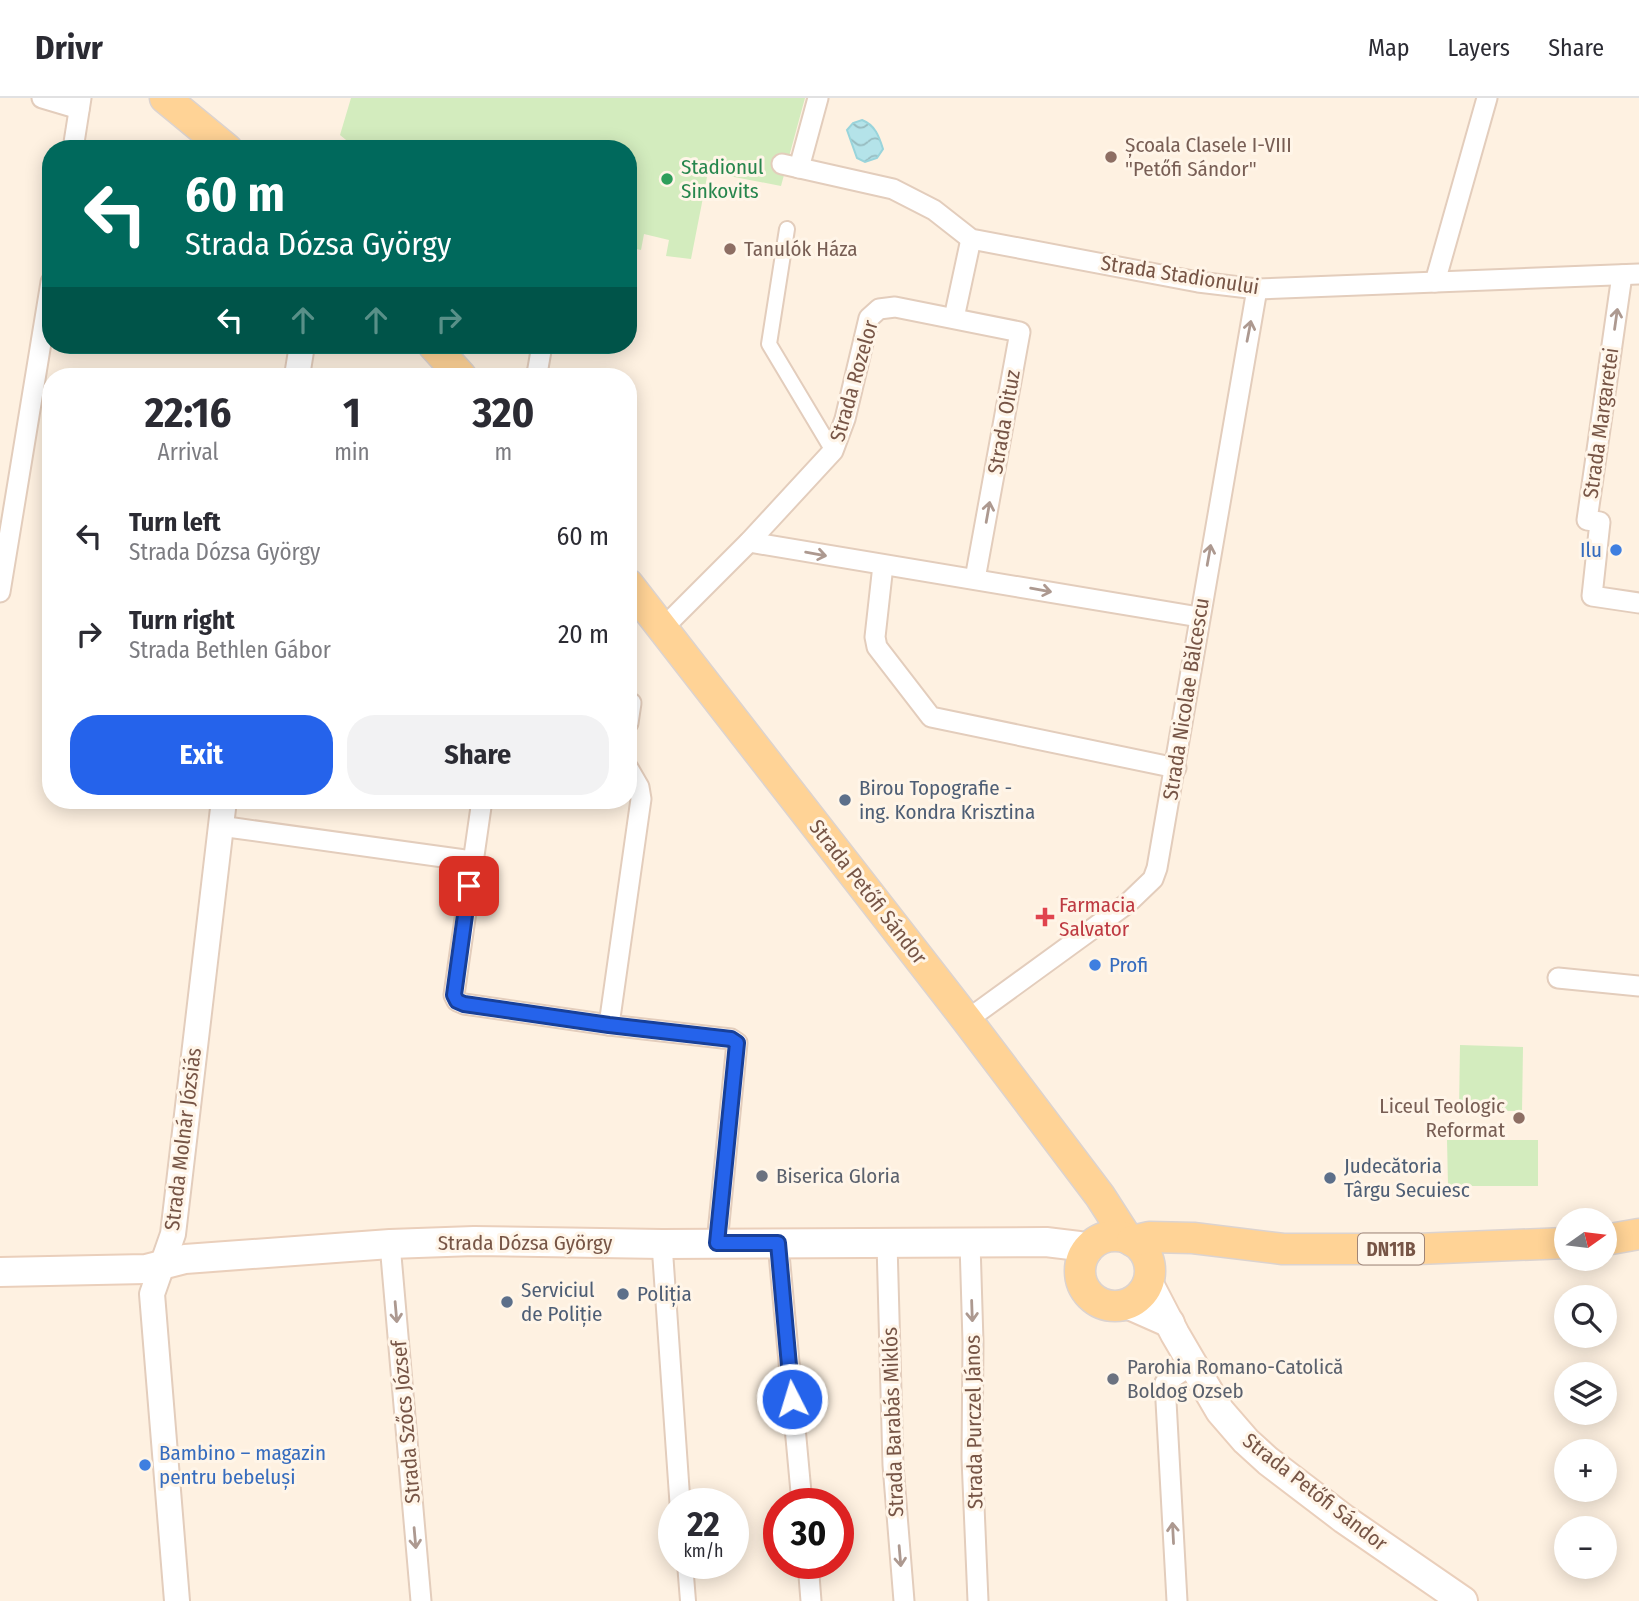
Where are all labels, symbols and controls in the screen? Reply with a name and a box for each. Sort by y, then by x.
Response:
text: Drivr [35,28,103,68]
text: Map [1368,34,1410,62]
text: Layers [1448,34,1510,62]
text: Share [1548,34,1604,62]
place label: Școala Clasele I-VIII "Petőfi Sándor" [1125,132,1292,182]
marker: Școala Clasele I-VIII "Petőfi Sándor" [1103,149,1119,165]
place label: Stadionul Sinkovits [681,154,764,204]
text: 60 m [185,165,285,224]
icon: left [70,168,161,259]
marker: Stadionul Sinkovits [659,171,675,187]
text: Strada Dózsa György [185,225,451,263]
place label: Tanulók Háza [744,236,858,262]
marker: Tanulók Háza [722,241,738,257]
street label: Strada Stadionului [1099,250,1261,300]
icon: left [211,301,249,339]
icon: ahead [284,301,322,339]
icon: ahead [357,301,395,339]
icon: right [430,301,468,339]
one-way arrow [1609,309,1622,331]
street label: Strada Rozelor [824,317,884,445]
one-way arrow [1243,320,1256,343]
street label: Strada Margaretei [1578,346,1624,500]
street label: Strada Oituz [982,368,1026,476]
text: 22:16 [145,388,231,438]
text: 1 [343,388,361,438]
text: 320 [472,388,534,438]
text: Arrival [158,438,219,466]
text: min [334,438,370,466]
text: m [495,438,512,466]
one-way arrow [981,501,995,524]
text: Turn left [129,507,221,538]
icon: left [70,517,108,555]
text: 60 m [556,521,609,552]
place label: Ilu [1580,537,1602,563]
text: Strada Dózsa György [129,538,320,566]
marker: Ilu [1608,542,1624,558]
one-way arrow [1203,544,1216,567]
one-way arrow [804,548,827,561]
one-way arrow [1029,584,1052,597]
street label: Strada Nicolae Bălcescu [1157,596,1215,802]
text: Turn right [129,605,235,636]
icon: right [70,615,108,653]
text: 20 m [558,619,609,650]
text: Strada Bethlen Gábor [129,636,331,664]
button: Exit [70,715,333,795]
button: Share [347,715,609,795]
place label: Birou Topografie - ing. Kondra Krisztina [859,775,1035,825]
marker: Birou Topografie - ing. Kondra Krisztina [837,792,853,808]
street label: Strada Petőfi Sándor [803,814,933,970]
pin [439,856,499,916]
icon: arrive [450,867,488,905]
place label: Farmacia Salvator [1059,892,1136,942]
marker: Farmacia Salvator [1037,909,1053,925]
place label: Profi [1109,952,1148,978]
marker: Profi [1087,957,1103,973]
street label: Strada Molnár Józsiás [159,1046,207,1232]
place label: Liceul Teologic Reformat [1379,1093,1505,1143]
marker: Liceul Teologic Reformat [1511,1110,1527,1126]
place label: Judecătoria Târgu Secuiesc [1344,1153,1470,1203]
place label: Biserica Gloria [776,1163,900,1189]
marker: Biserica Gloria [754,1168,770,1184]
marker: Judecătoria Târgu Secuiesc [1322,1170,1338,1186]
north arrow [1554,1208,1617,1270]
map controls [1554,1208,1617,1579]
street label: Strada Dózsa György [438,1230,613,1256]
road number: DN11B [1358,1233,1424,1264]
place label: Serviciul de Poliție [521,1277,602,1327]
place label: Poliția [637,1281,692,1307]
button: search [1554,1285,1617,1348]
marker: Poliția [615,1286,631,1302]
marker: Serviciul de Poliție [499,1294,515,1310]
one-way arrow [390,1300,403,1322]
one-way arrow [966,1300,979,1323]
street label: Strada Barabás Miklós [877,1327,909,1517]
street label: Strada Purczel János [959,1335,989,1509]
street label: Strada Szőcs József [386,1338,426,1505]
place label: Parohia Romano-Catolică Boldog Ozseb [1127,1354,1343,1404]
position arrow [755,1362,829,1436]
button: layers [1554,1362,1617,1425]
marker: Parohia Romano-Catolică Boldog Ozseb [1105,1371,1121,1387]
street label: Strada Petőfi Sándor [1237,1427,1393,1557]
button: + [1554,1439,1617,1502]
place label: Bambino – magazin pentru bebeluși [159,1440,326,1490]
marker: Bambino – magazin pentru bebeluși [137,1457,153,1473]
speed limit sign: 30 [763,1488,854,1579]
text: 22 [687,1503,720,1545]
button: − [1554,1516,1617,1579]
one-way arrow [1166,1522,1179,1545]
one-way arrow [409,1526,422,1549]
text: km/h [683,1540,724,1562]
one-way arrow [894,1544,907,1567]

